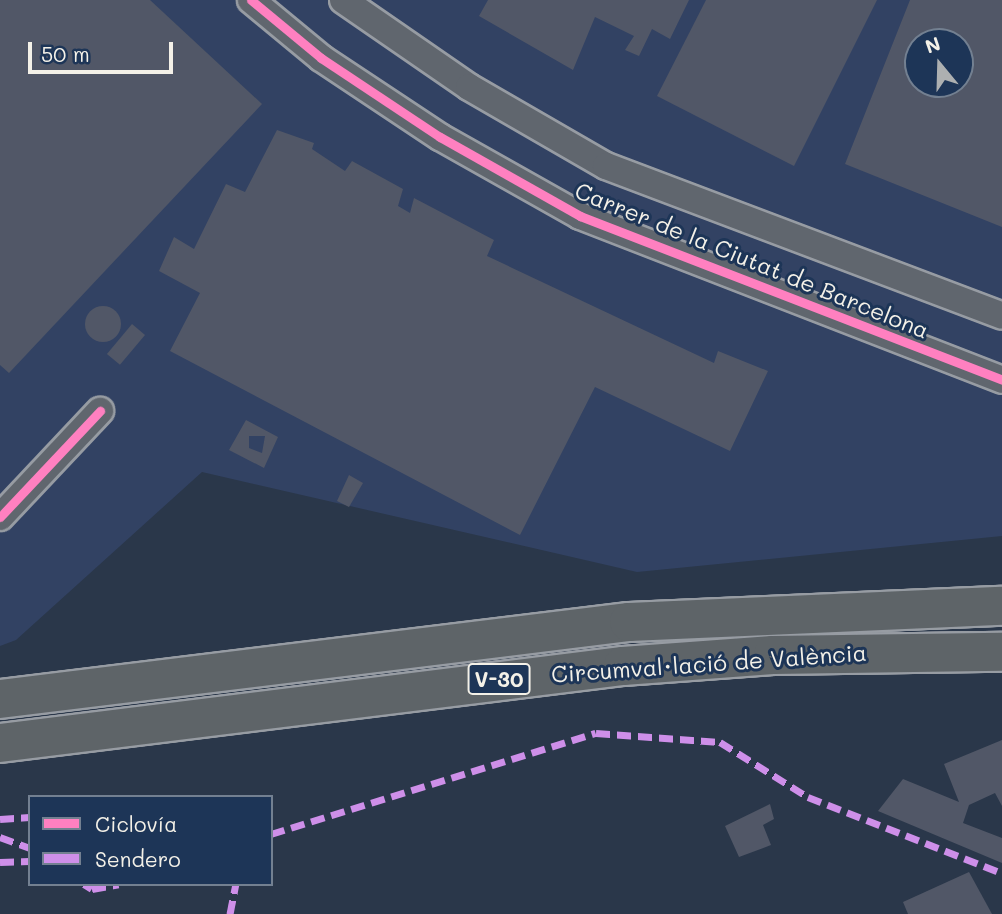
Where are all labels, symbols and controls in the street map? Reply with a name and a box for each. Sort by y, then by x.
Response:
scale bar [32,28,177,72]
north arrow [904,28,974,98]
text: N [922,30,944,59]
text: 50 m [41,40,90,67]
street label: Carrer de la Ciutat de Barcelona [571,176,933,344]
street label: Circumval·lació de València [550,638,868,688]
road number: V-30 [468,662,530,696]
legend [28,795,273,886]
text: Ciclovía [95,810,177,837]
text: Sendero [95,845,181,872]

